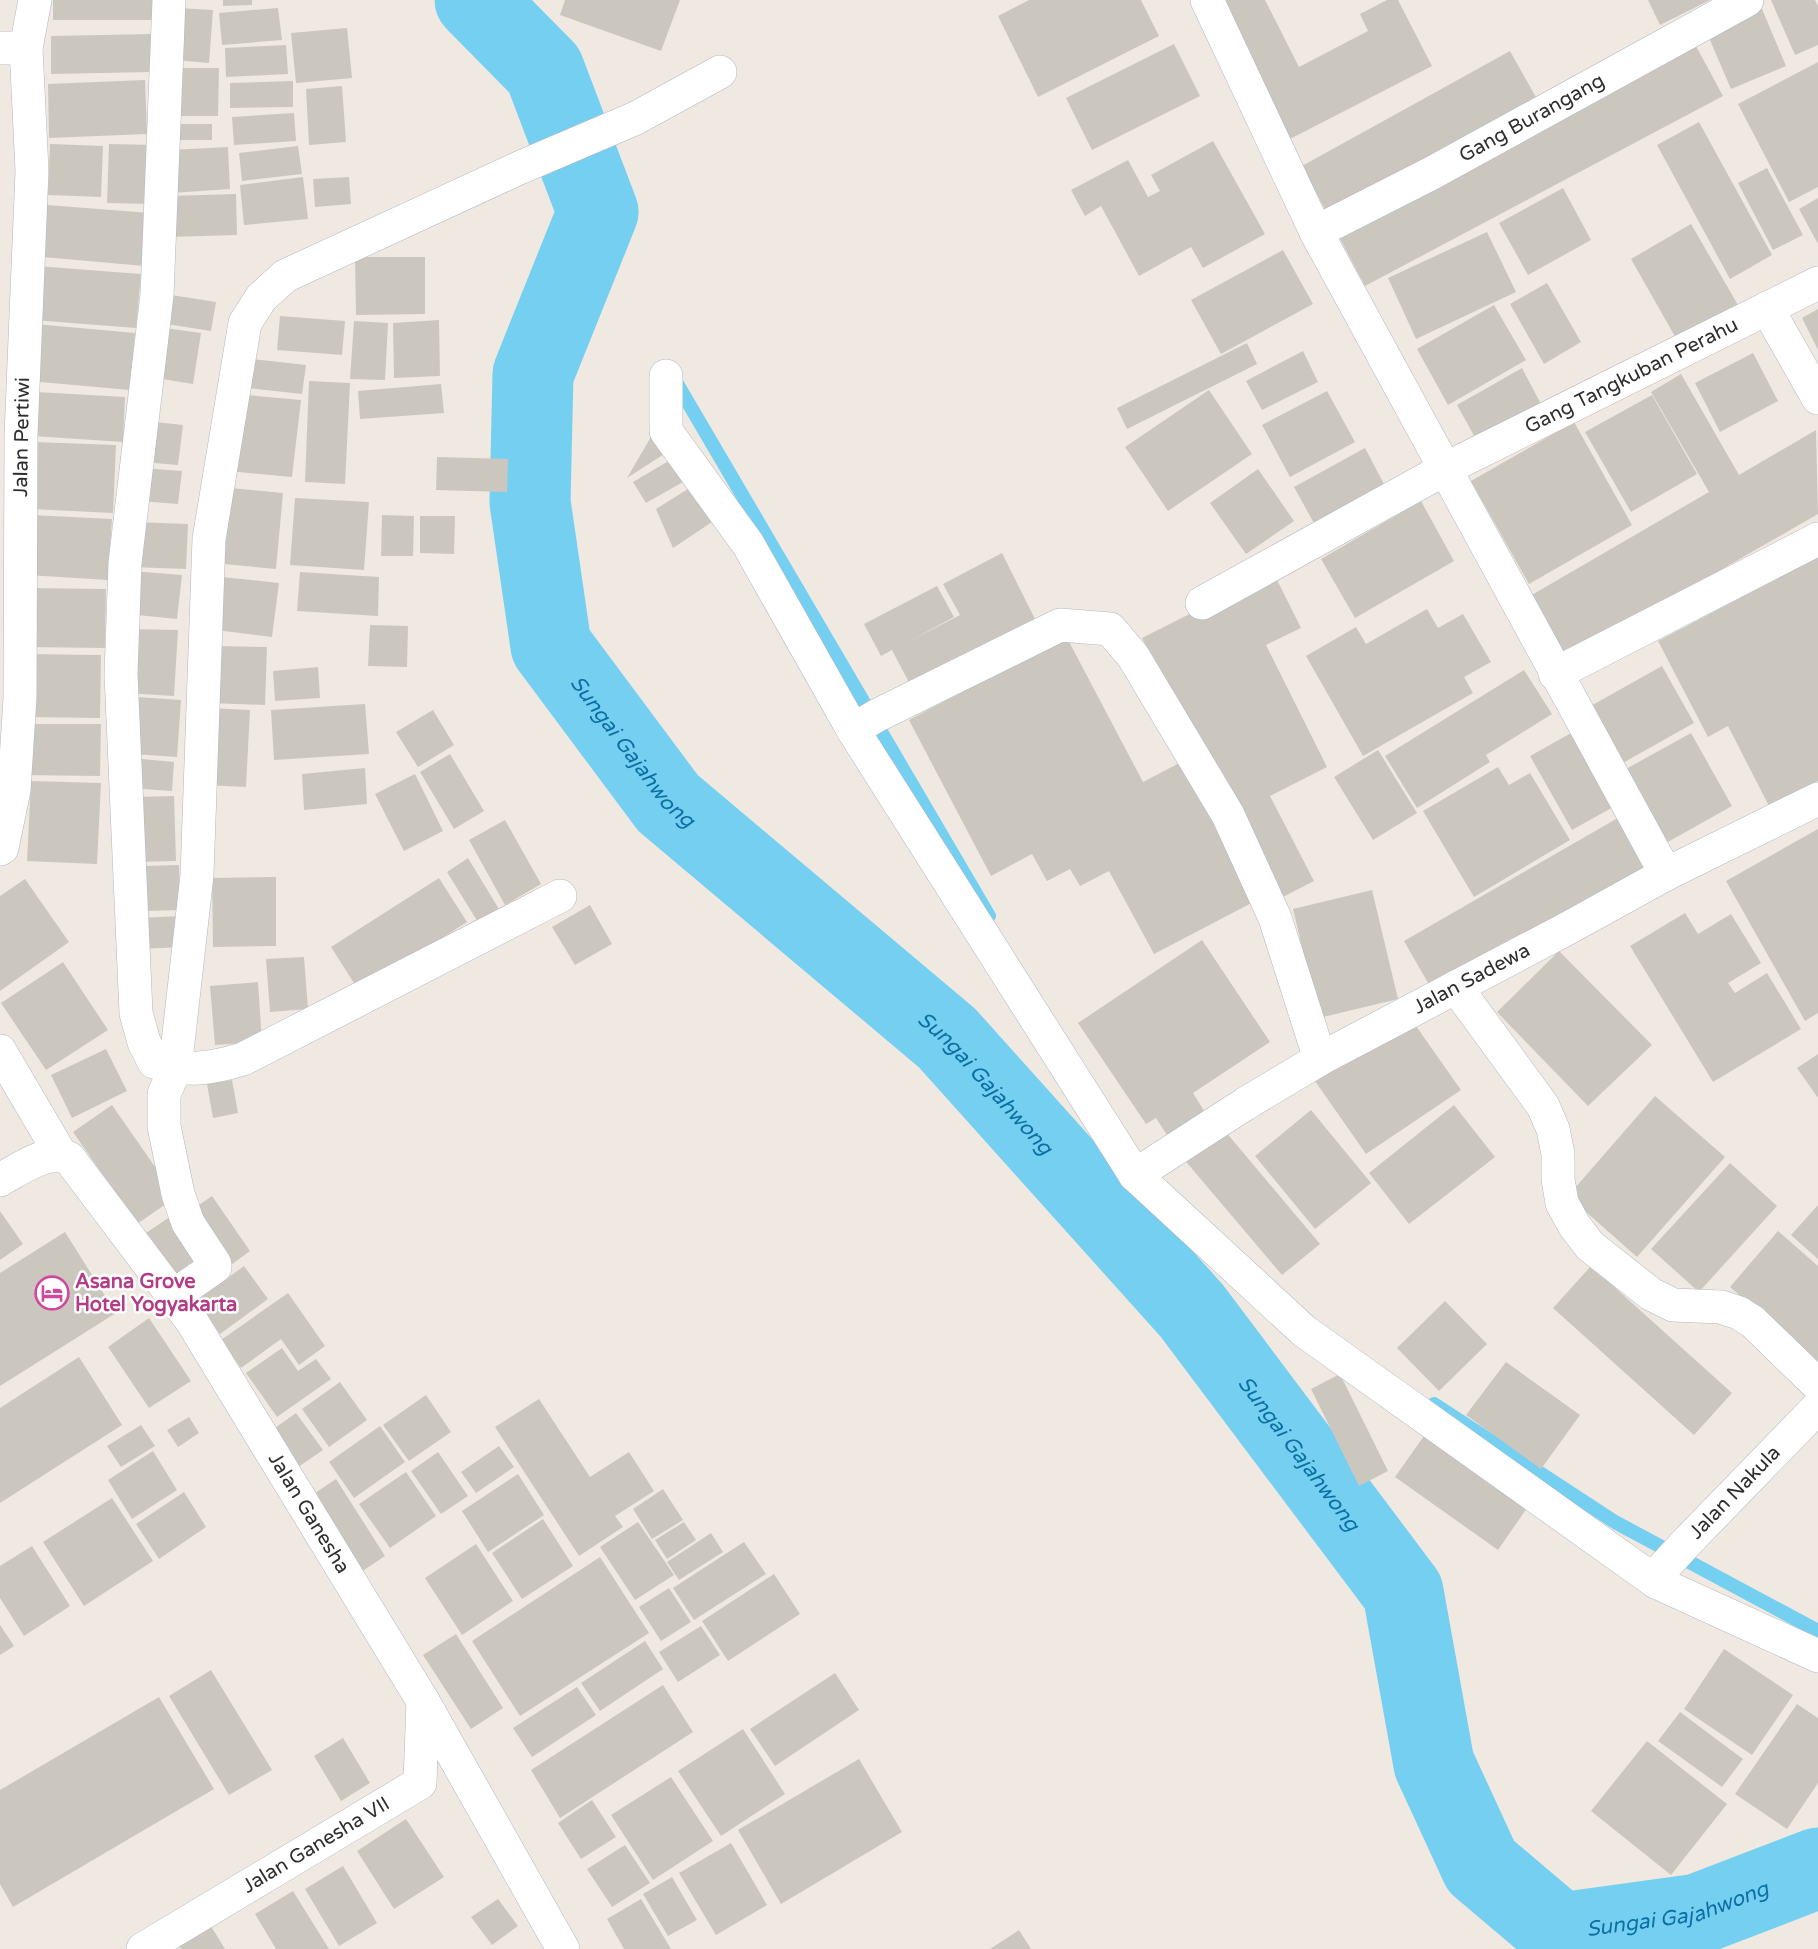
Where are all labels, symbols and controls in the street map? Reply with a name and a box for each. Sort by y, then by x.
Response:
street label: Gang Burangang [1455,69,1609,168]
street label: Gang Tangkuban Perahu [1521,313,1742,439]
street label: Jalan Pertiwi [9,377,35,497]
water label: Sungai Gajahwong [565,671,701,834]
street label: Jalan Sadewa [1409,938,1534,1020]
water label: Sungai Gajahwong [913,1006,1059,1161]
place label: Asana Grove Hotel Yogyakarta [75,1270,237,1317]
hotel icon: Asana Grove Hotel Yogyakarta [34,1275,70,1311]
water label: Sungai Gajahwong [1233,1371,1366,1537]
street label: Jalan Nakula [1684,1441,1786,1544]
street label: Jalan Ganesha [263,1448,355,1578]
street label: Jalan Ganesha VII [238,1792,394,1899]
water label: Sungai Gajahwong [1585,1875,1774,1942]

